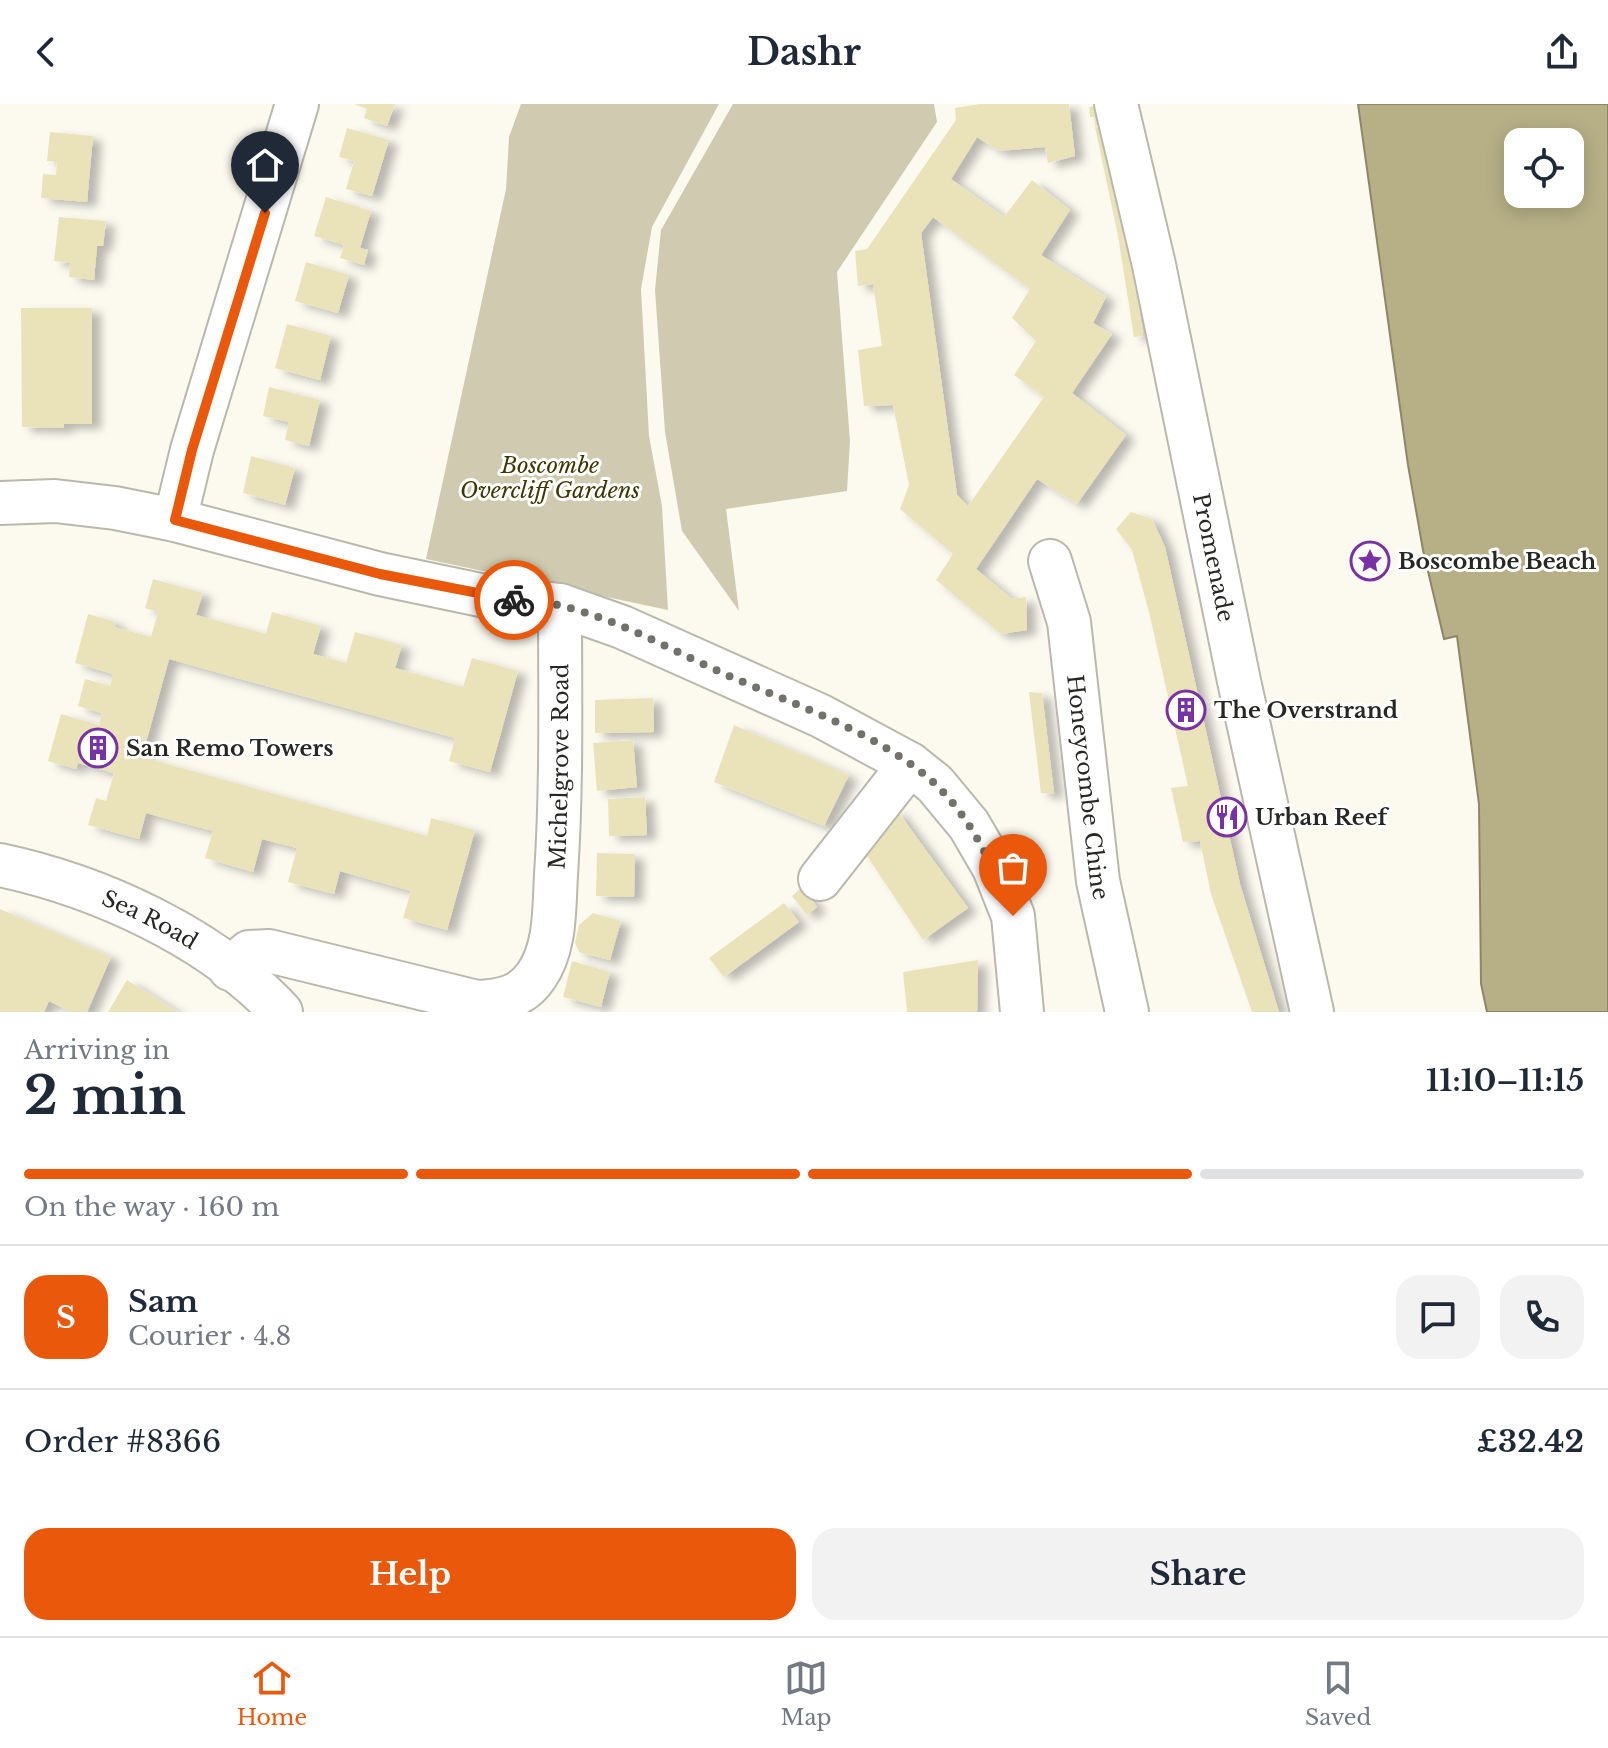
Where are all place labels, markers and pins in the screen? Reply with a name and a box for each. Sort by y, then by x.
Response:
pin [231,131,299,213]
place icon: Boscombe Beach [1349,540,1391,582]
place label: Boscombe Beach [1398,548,1597,575]
building icon: The Overstrand [1165,689,1207,731]
place label: The Overstrand [1214,697,1398,724]
building icon: San Remo Towers [77,727,119,769]
place label: San Remo Towers [126,735,334,762]
restaurant icon: Urban Reef [1206,796,1248,838]
place label: Urban Reef [1255,804,1390,831]
pin [979,834,1047,916]

